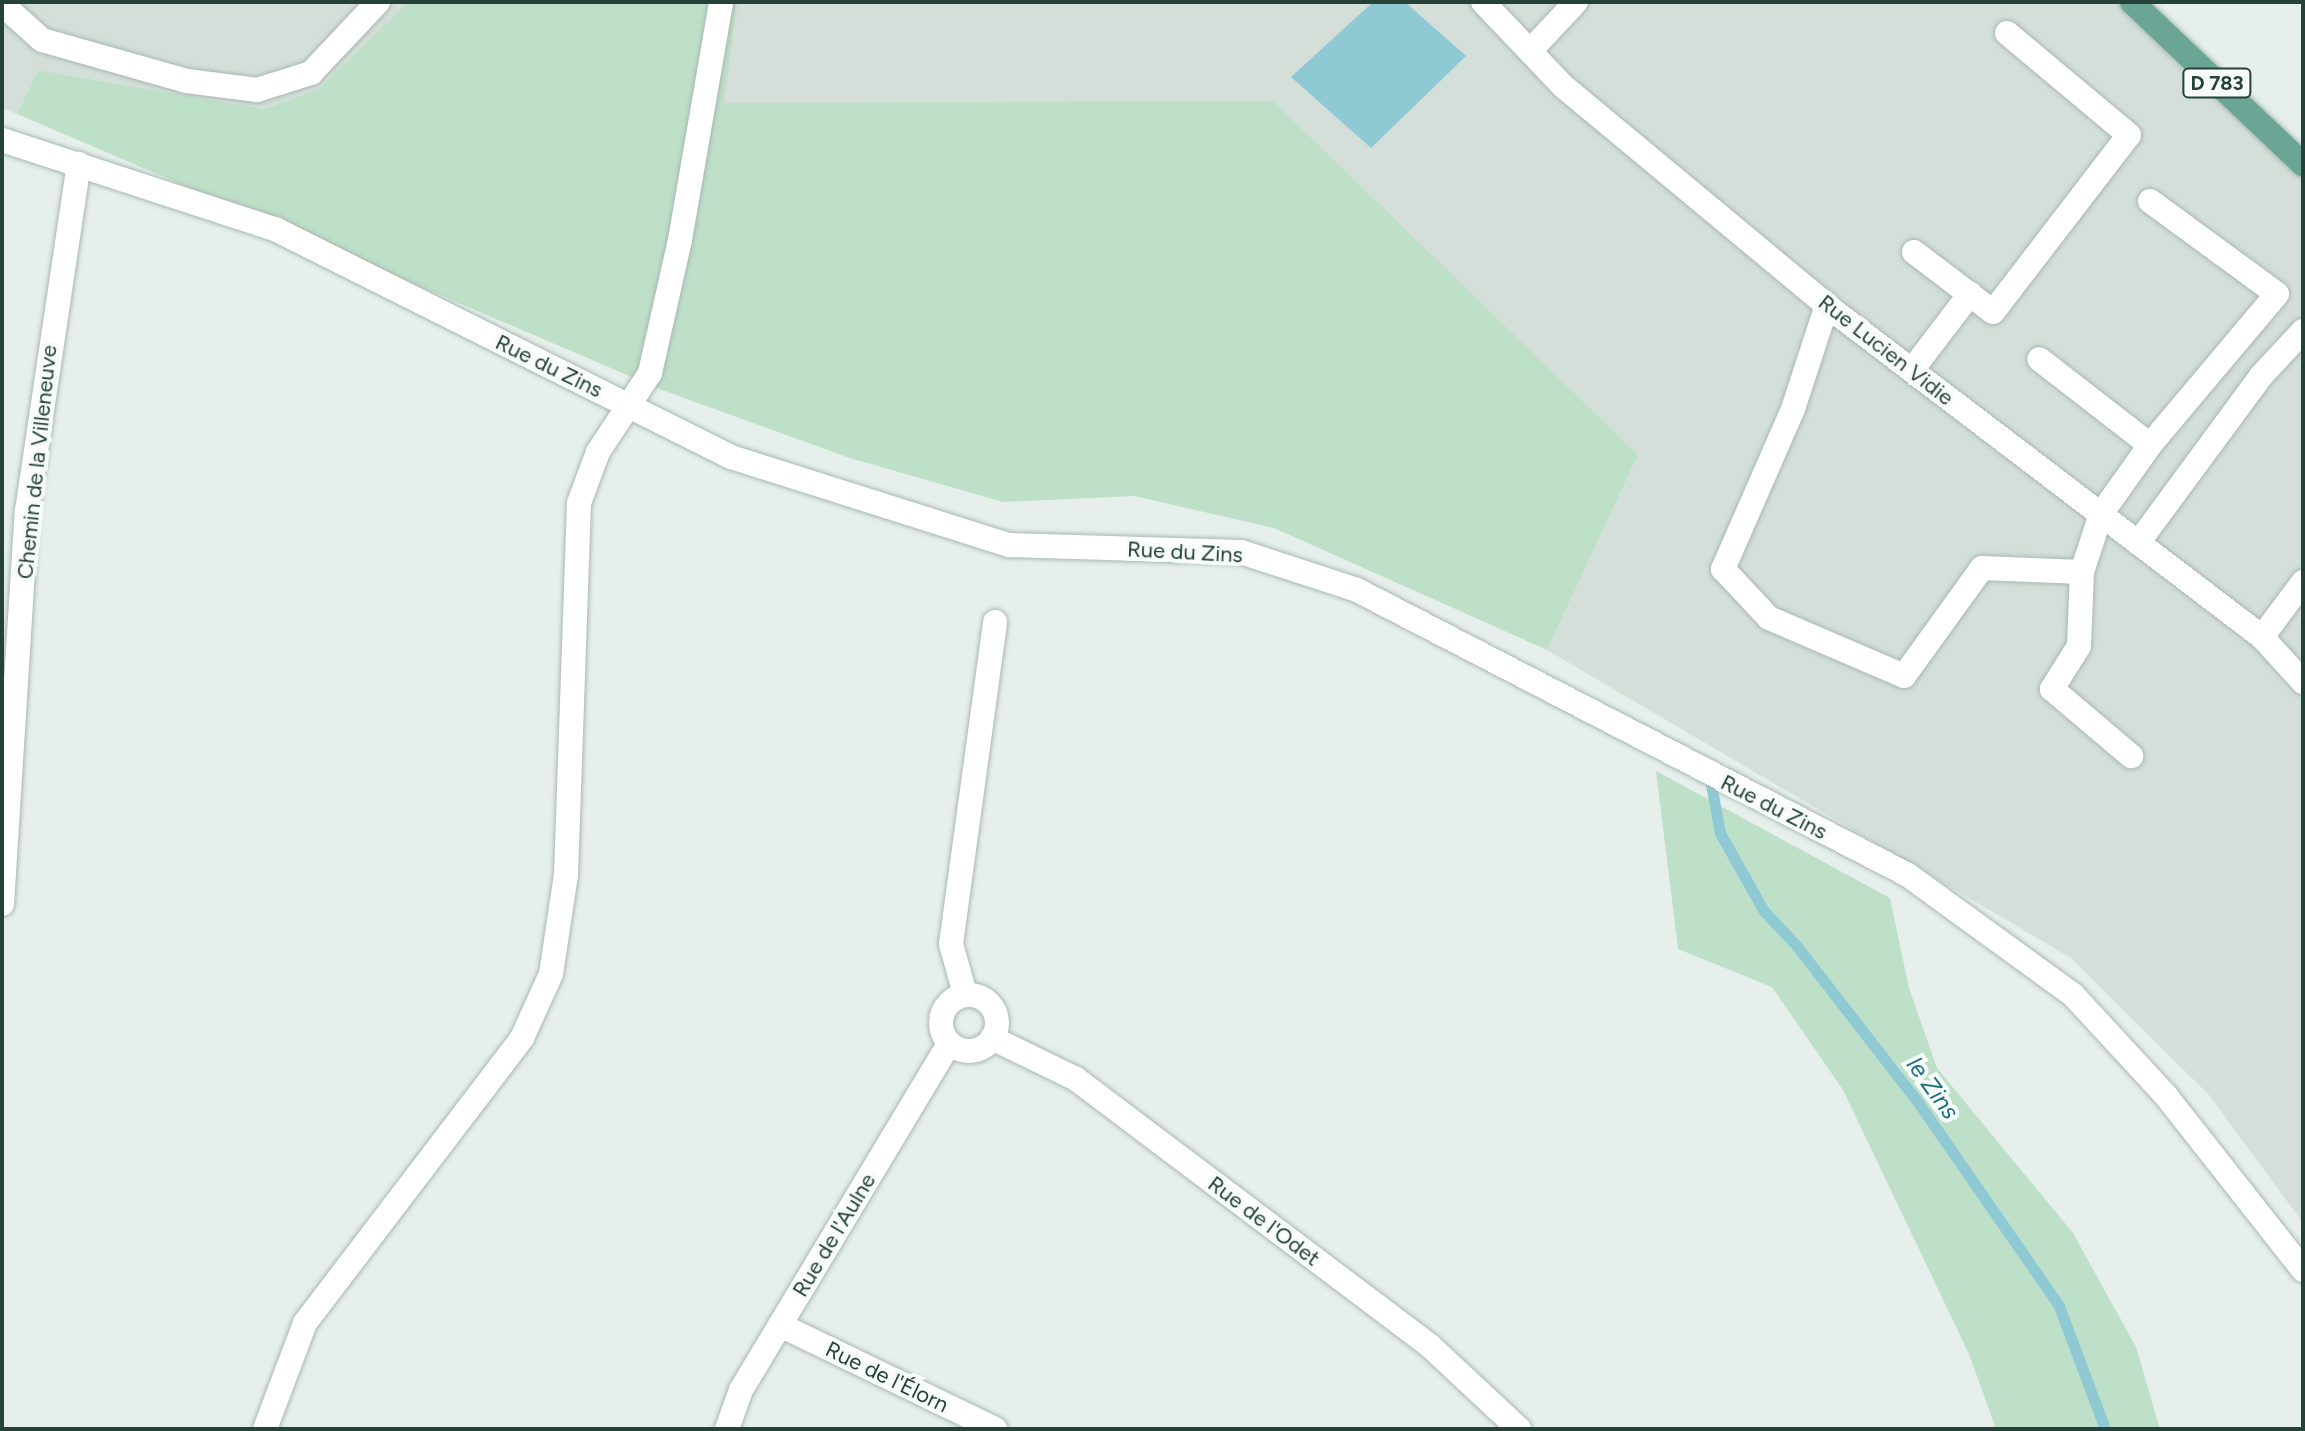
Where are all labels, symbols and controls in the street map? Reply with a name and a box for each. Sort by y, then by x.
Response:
road number: D 783 [2181,67,2253,99]
street label: Rue Lucien Vidie [1813,289,1959,411]
street label: Rue du Zins [491,329,607,403]
street label: Chemin de la Villeneuve [12,344,62,580]
street label: Rue du Zins [1126,536,1244,568]
street label: Rue du Zins [1716,769,1832,845]
water label: le Zins [1901,1051,1965,1125]
street label: Rue de l'Aulne [787,1168,881,1302]
street label: Rue de l'Odet [1203,1170,1325,1272]
street label: Rue de l'Élorn [821,1336,953,1418]

